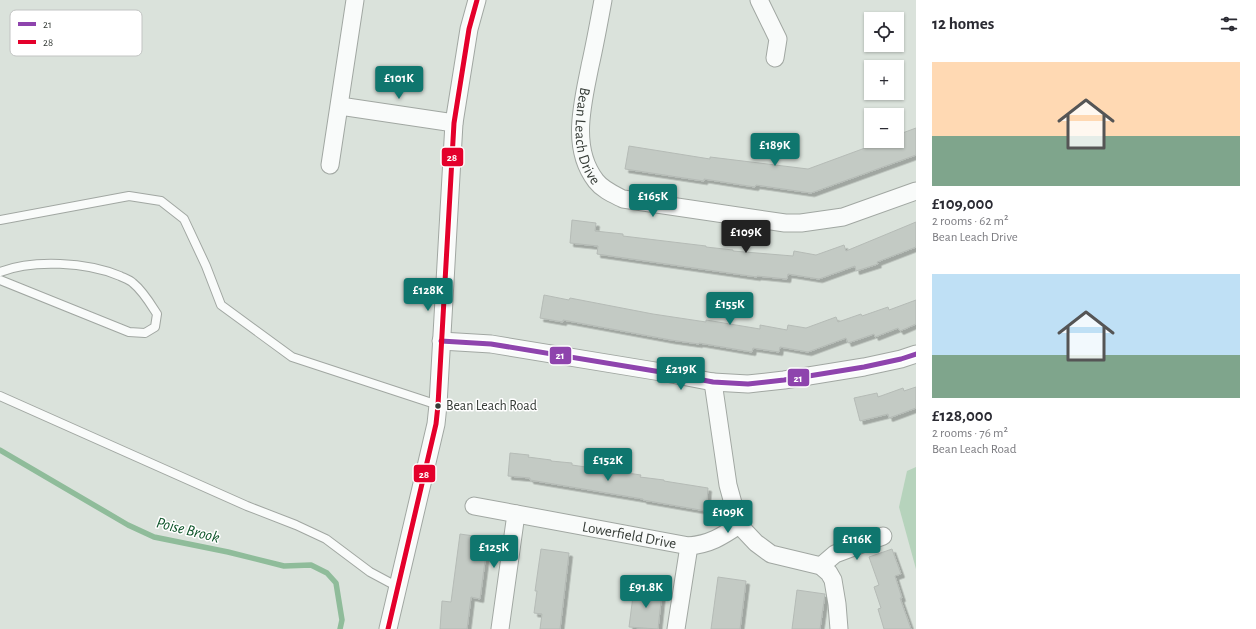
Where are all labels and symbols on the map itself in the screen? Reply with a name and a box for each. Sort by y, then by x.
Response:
legend [10,10,142,56]
text: 21 [43,19,52,30]
text: 28 [43,37,53,48]
pin: £101K [371,66,427,100]
street label: Bean Leach Drive [573,86,603,187]
pin: £189K [747,133,803,167]
line badge: 28 [441,147,464,167]
text: 28 [447,152,457,163]
pin: £165K [625,184,681,218]
pin: £109K [718,220,774,254]
pin: £128K [400,278,456,312]
pin: £155K [702,292,758,326]
line badge: 21 [549,346,572,365]
text: 21 [555,350,565,361]
pin: £219K [653,357,709,391]
line badge: 21 [787,368,810,387]
text: 21 [793,373,803,384]
place label: Bean Leach Road [446,399,537,413]
marker: Bean Leach Road [433,401,443,411]
pin: £152K [580,448,636,482]
line badge: 28 [413,464,436,483]
text: 28 [419,469,429,480]
pin: £109K [700,500,756,534]
water label: Poise Brook [155,514,221,546]
street label: Lowerfield Drive [581,519,678,551]
pin: £116K [829,527,885,561]
pin: £125K [466,535,522,569]
pin: £91.8K [613,575,679,609]

